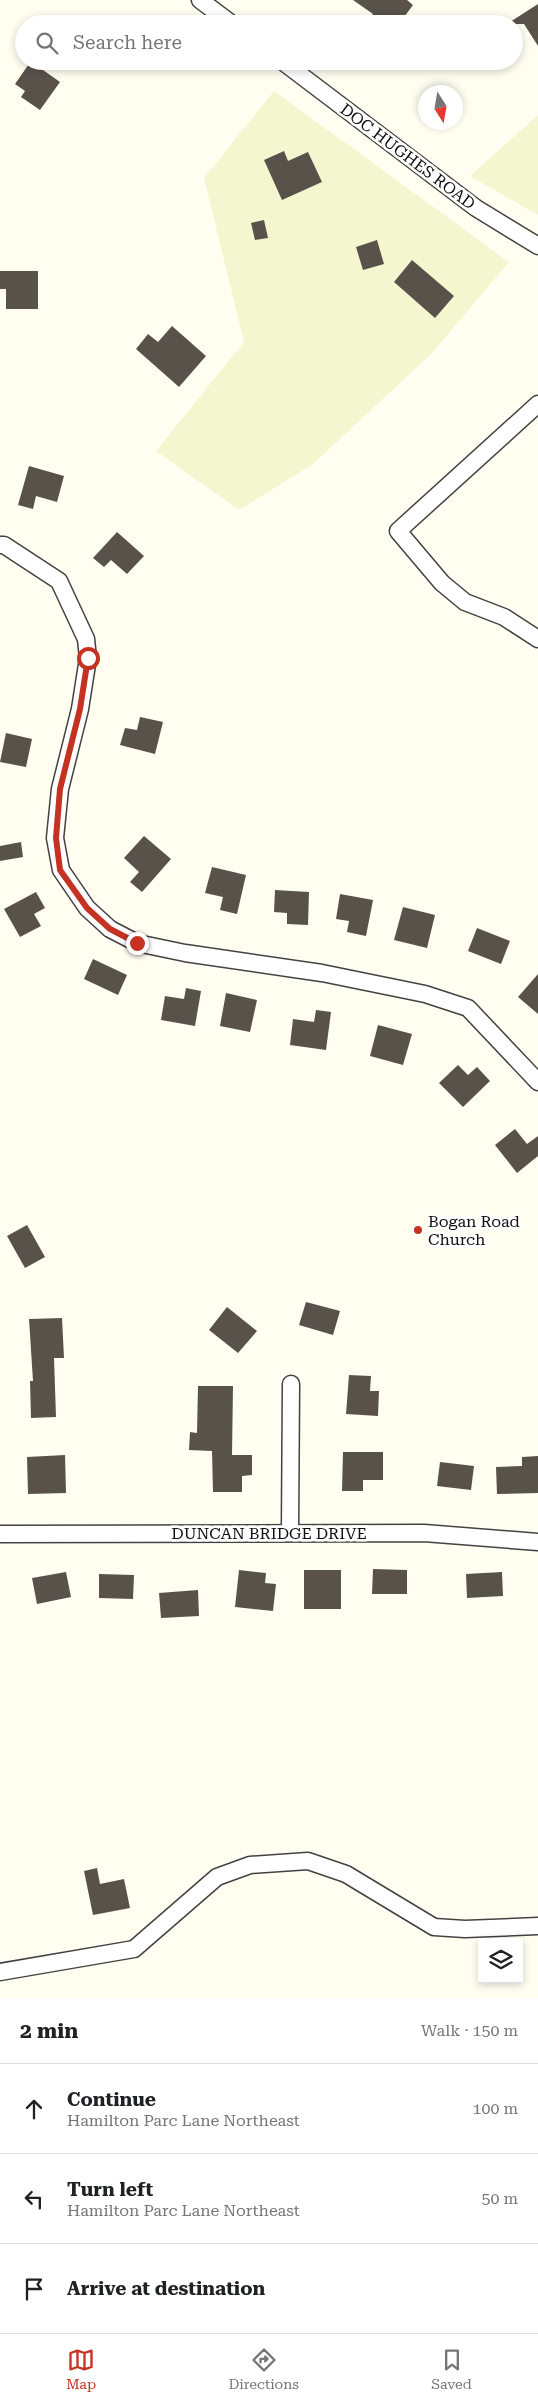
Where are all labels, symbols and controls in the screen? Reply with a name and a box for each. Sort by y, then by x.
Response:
search box [15,15,523,70]
icon: search [33,29,61,57]
text: Search here [73,31,182,54]
north arrow [418,85,463,130]
street label: DOC HUGHES ROAD [337,100,479,213]
route start [77,647,100,670]
route end [126,932,149,955]
place label: Bogan Road Church [428,1212,520,1249]
marker: Bogan Road Church [412,1224,424,1236]
street label: DUNCAN BRIDGE DRIVE [171,1524,367,1543]
map controls [478,1938,523,1983]
button: layers [478,1938,523,1983]
text: 2 min [20,2019,78,2043]
text: Walk · 150 m [421,2021,518,2040]
text: Continue [67,2088,156,2111]
icon: ahead [20,2095,48,2123]
text: 100 m [472,2099,518,2118]
text: Hamilton Parc Lane Northeast [67,2111,300,2130]
text: Turn left [67,2178,153,2201]
icon: left [20,2185,48,2213]
text: 50 m [481,2189,518,2208]
text: Hamilton Parc Lane Northeast [67,2201,300,2220]
icon: arrive [20,2275,48,2303]
text: Arrive at destination [67,2277,265,2300]
tab: Map [66,2346,96,2392]
tab: Directions [228,2346,299,2392]
tab: Saved [431,2346,472,2392]

